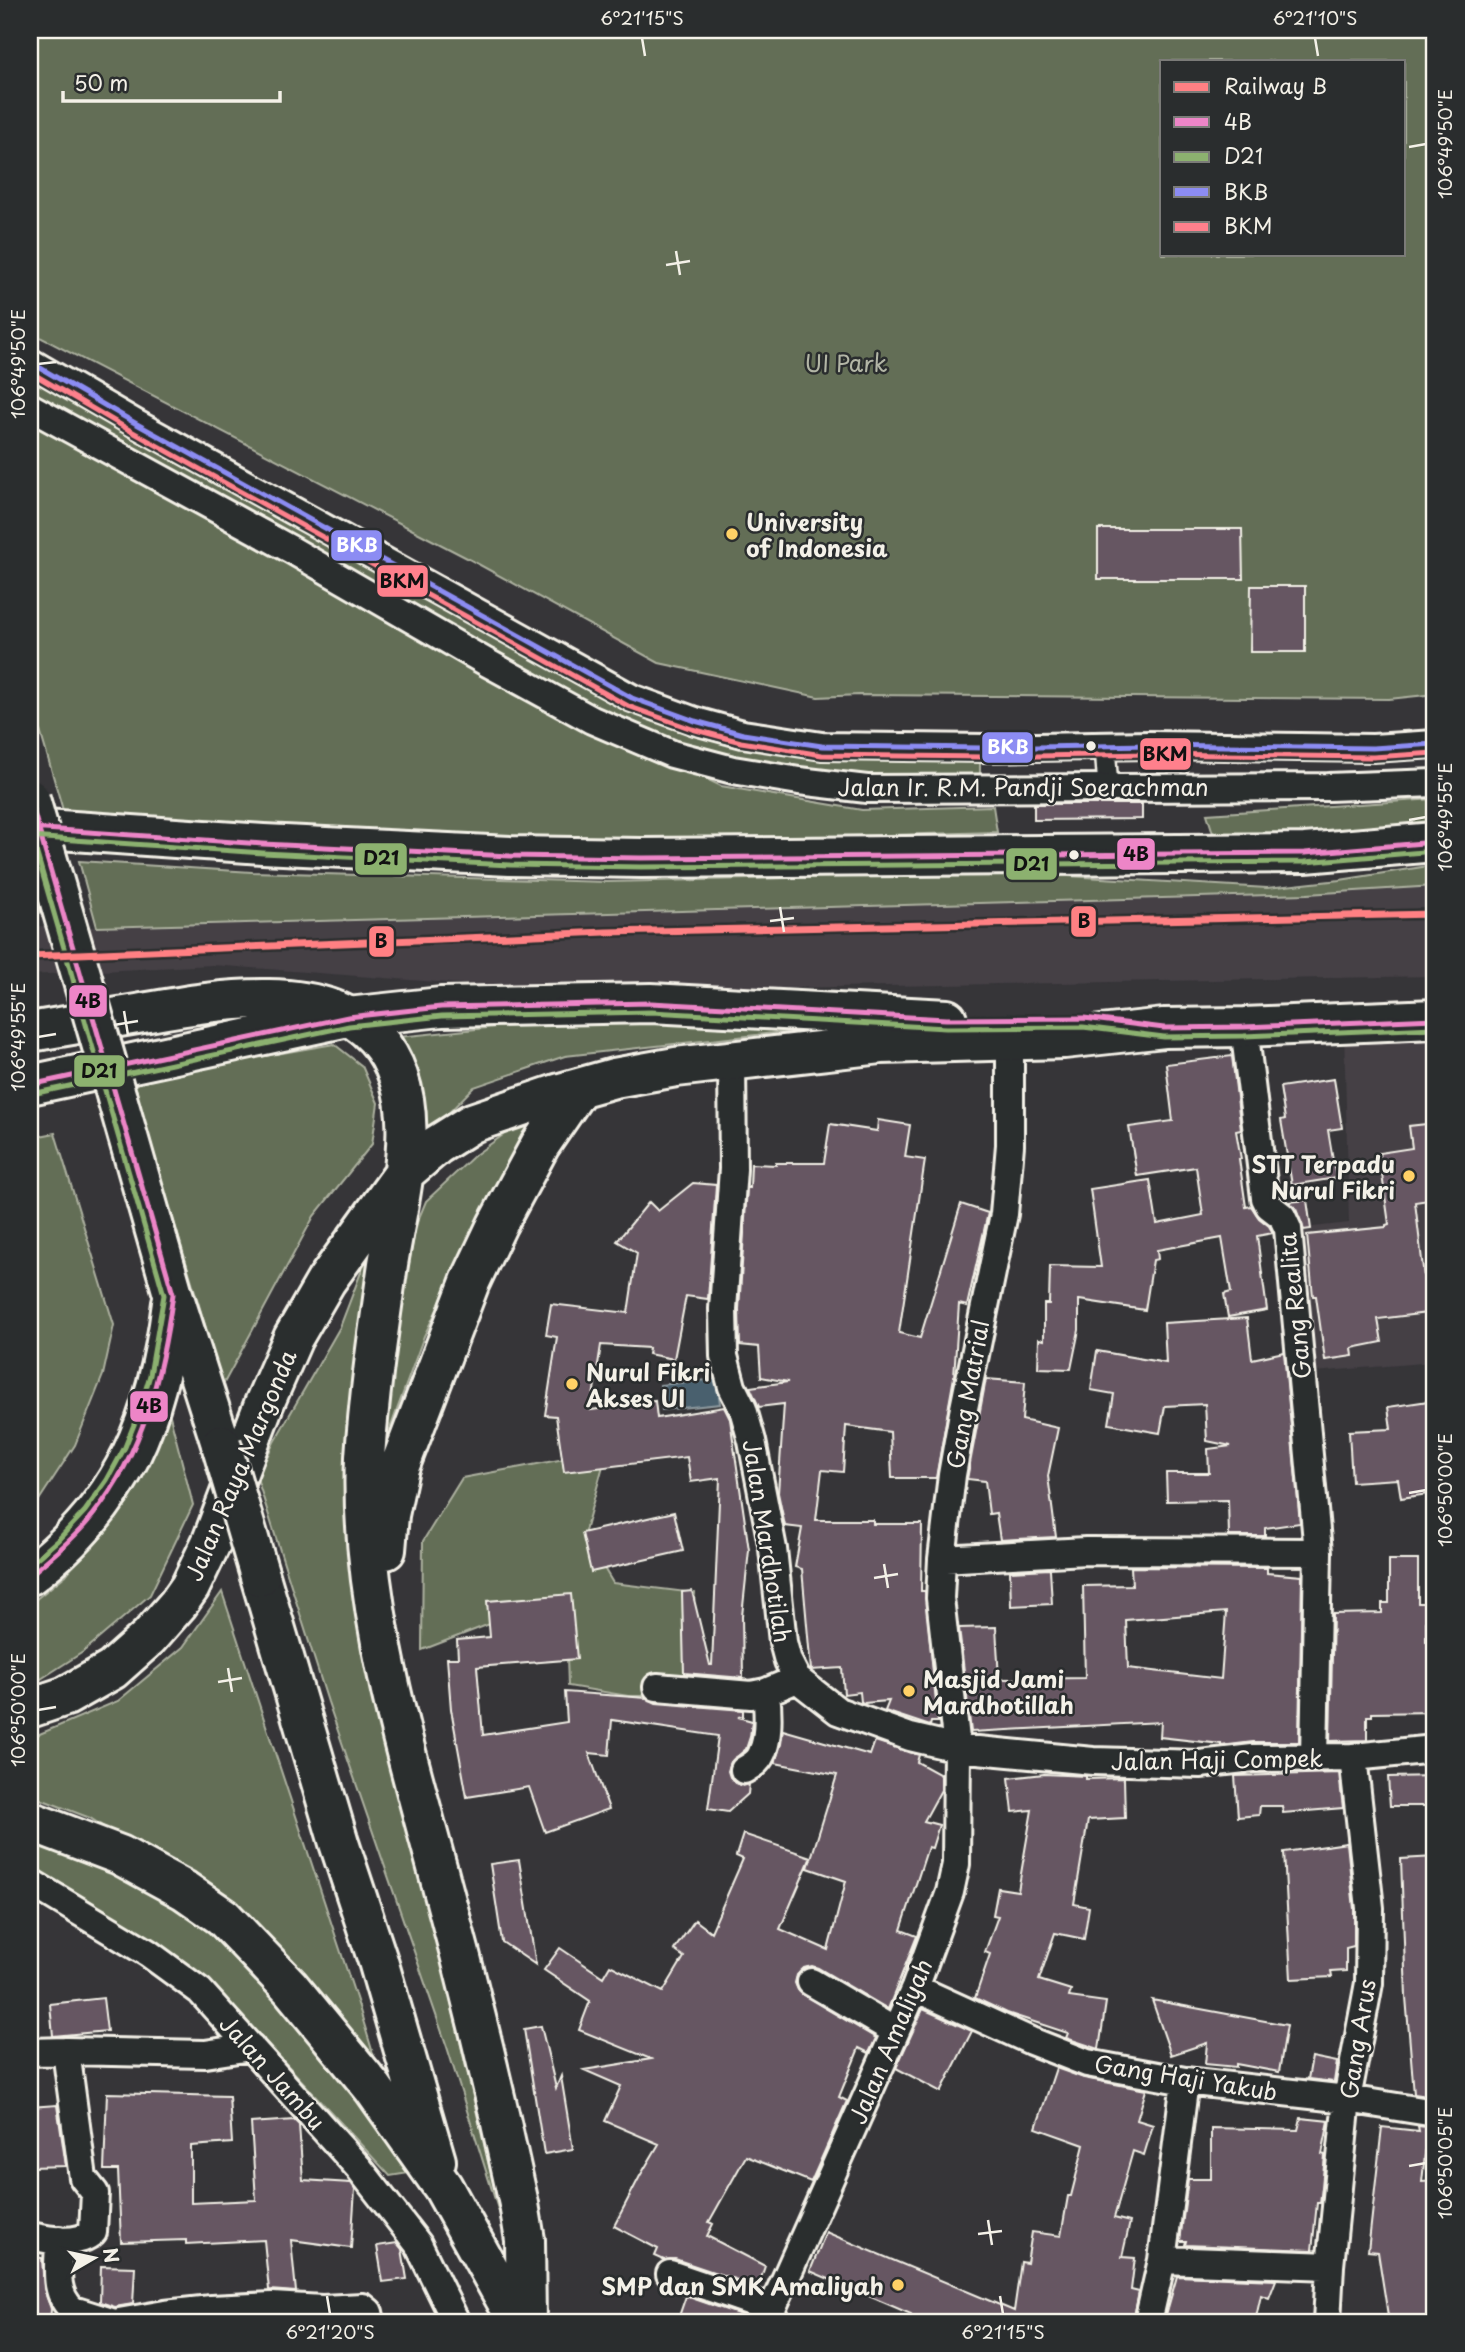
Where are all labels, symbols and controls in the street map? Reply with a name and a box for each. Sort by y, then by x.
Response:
text: 6°21'15"S [600,4,684,31]
text: 6°21'10"S [1273,4,1357,31]
scale bar [63,60,280,104]
legend [1160,60,1406,256]
text: 50 m [74,66,128,98]
text: Railway B [1224,69,1327,101]
text: 106°49'50"E [1431,89,1458,199]
text: 4B [1224,105,1252,137]
text: D21 [1224,139,1263,171]
text: BKB [1224,175,1268,207]
text: BKM [1224,209,1273,241]
text: 106°49'50"E [4,309,31,419]
park label: UI Park [805,345,887,380]
place label: University of Indonesia [746,504,888,565]
marker: University of Indonesia [724,526,740,542]
line badge: BKB [330,529,383,562]
text: BKB [336,530,378,558]
line badge: BKM [376,564,429,598]
text: BKM [379,566,425,594]
line badge: BKB [981,731,1034,764]
text: BKB [987,732,1029,760]
line badge: BKM [1139,737,1192,771]
unlabelled marker [1084,739,1098,753]
text: BKM [1142,739,1188,767]
text: 106°49'55"E [1431,763,1458,871]
street label: Jalan Ir. R.M. Pandji Soerachman [837,769,1209,804]
line badge: 4B [1116,837,1156,871]
text: 4B [1123,839,1149,867]
line badge: D21 [354,842,408,876]
text: D21 [363,843,399,871]
line badge: D21 [1005,847,1058,881]
unlabelled marker [1067,848,1081,862]
text: D21 [1013,849,1049,877]
line badge: B [1070,905,1097,938]
text: B [1077,906,1091,934]
line badge: B [368,925,395,958]
text: B [374,926,388,954]
text: 106°49'55"E [4,983,31,1091]
line badge: 4B [68,984,108,1018]
text: 4B [75,986,101,1014]
line badge: D21 [73,1054,126,1088]
text: D21 [81,1056,117,1084]
place label: STT Terpadu Nurul Fikri [1251,1146,1395,1207]
marker: STT Terpadu Nurul Fikri [1401,1168,1417,1184]
street label: Gang Realita [1269,1231,1319,1381]
street label: Gang Matrial [937,1317,997,1471]
street label: Jalan Raya Margonda [175,1344,305,1586]
place label: Nurul Fikri Akses UI [585,1354,710,1415]
marker: Nurul Fikri Akses UI [564,1376,580,1392]
line badge: 4B [129,1390,169,1423]
text: 4B [136,1391,162,1419]
text: 106°50'00"E [1431,1433,1458,1547]
street label: Jalan Mardhotilah [735,1437,801,1645]
text: 106°50'00"E [4,1653,31,1767]
place label: Masjid Jami Mardhotillah [923,1661,1074,1722]
marker: Masjid Jami Mardhotillah [901,1683,917,1699]
street label: Jalan Haji Compek [1111,1740,1323,1778]
street label: Jalan Amaliyah [839,1953,941,2129]
street label: Gang Arus [1330,1976,1384,2102]
street label: Jalan Jambu [212,2007,334,2137]
street label: Gang Haji Yakub [1092,2045,1280,2109]
text: 106°50'05"E [1431,2107,1458,2219]
north arrow [60,2222,130,2292]
text: N [97,2246,127,2265]
place label: SMP dan SMK Amaliyah [601,2268,884,2303]
marker: SMP dan SMK Amaliyah [890,2277,906,2293]
text: 6°21'20"S [285,2318,375,2345]
text: 6°21'15"S [961,2318,1045,2345]

